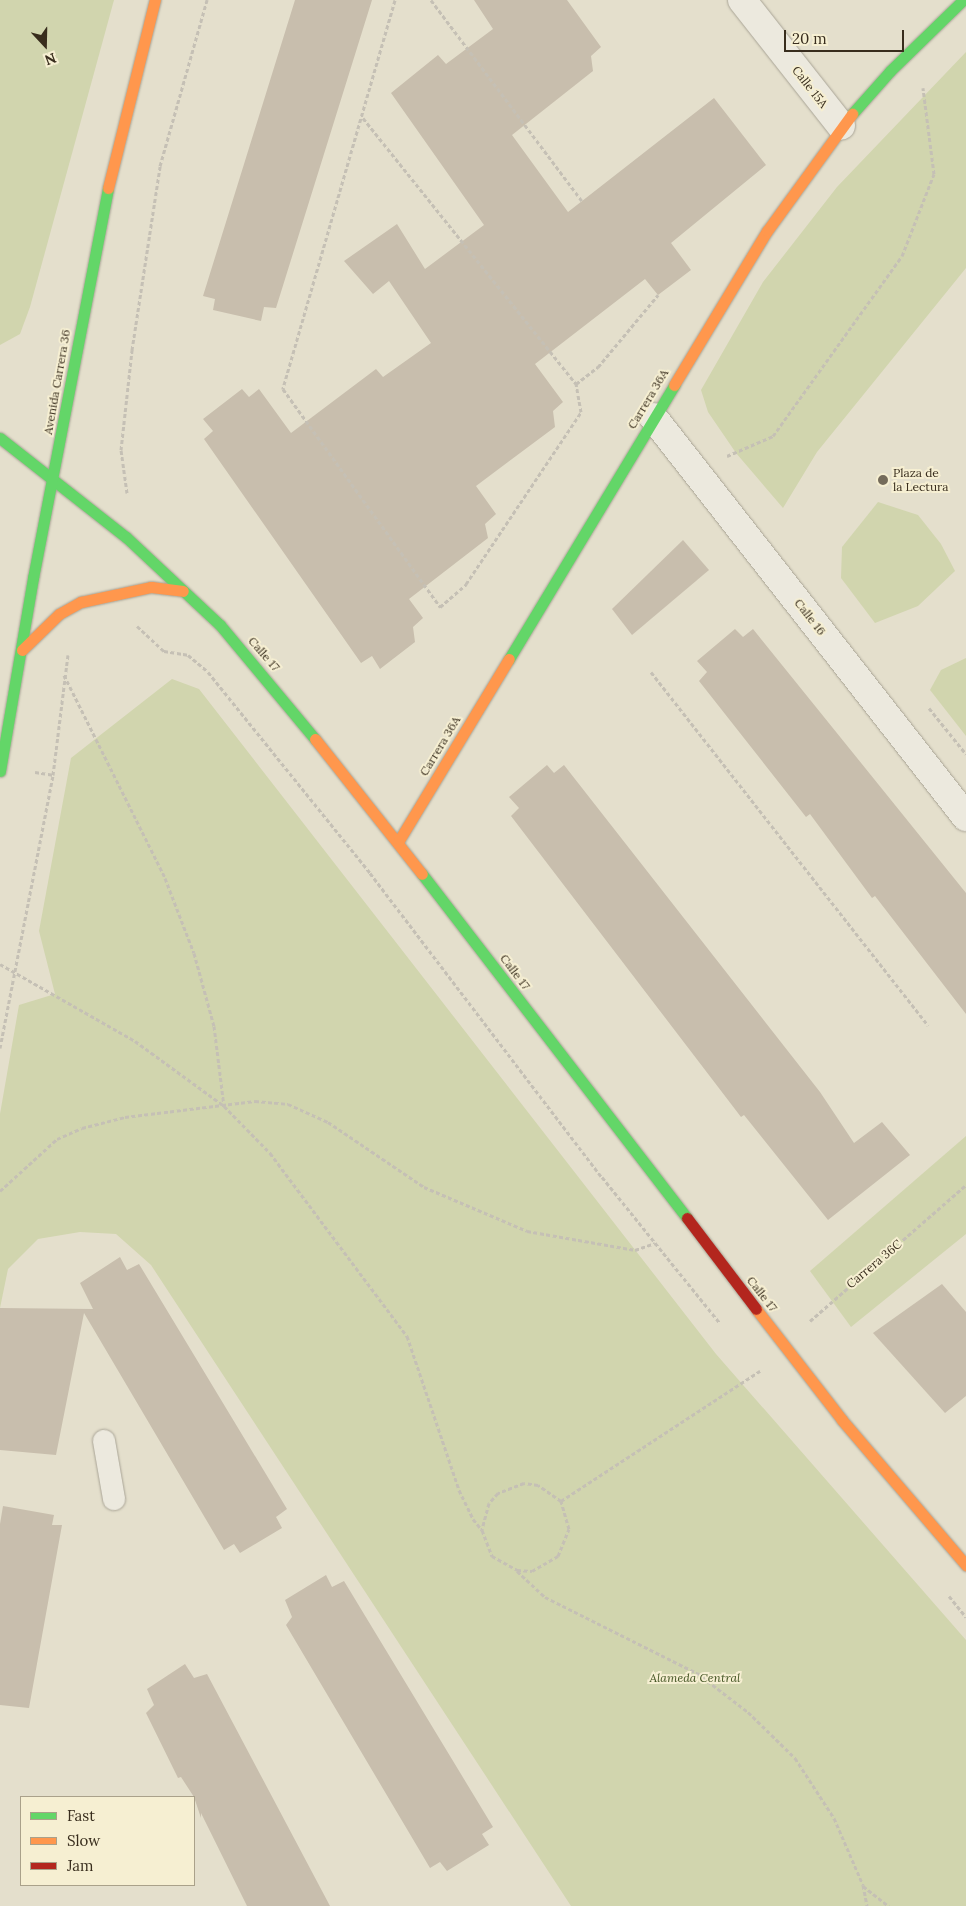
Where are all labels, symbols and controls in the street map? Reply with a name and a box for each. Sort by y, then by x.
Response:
north arrow [20,20,70,70]
scale bar [786,20,906,52]
text: 20 m [792,29,827,48]
text: N [42,49,59,69]
street label: Calle 15A [789,63,831,111]
street label: Avenida Carrera 36 [41,328,73,436]
street label: Carrera 36A [625,367,671,431]
place label: Plaza de la Lectura [893,466,948,494]
marker: Plaza de la Lectura [877,474,889,486]
street label: Calle 16 [791,596,829,638]
street label: Calle 17 [245,634,283,674]
street label: Carrera 36A [417,714,463,778]
street label: Calle 17 [497,951,533,993]
street label: Carrera 36C [843,1237,905,1291]
street label: Calle 17 [744,1274,780,1314]
park label: Alameda Central [649,1671,741,1685]
legend [20,1796,195,1886]
text: Fast [67,1806,95,1825]
text: Slow [67,1831,100,1850]
text: Jam [67,1856,94,1875]

